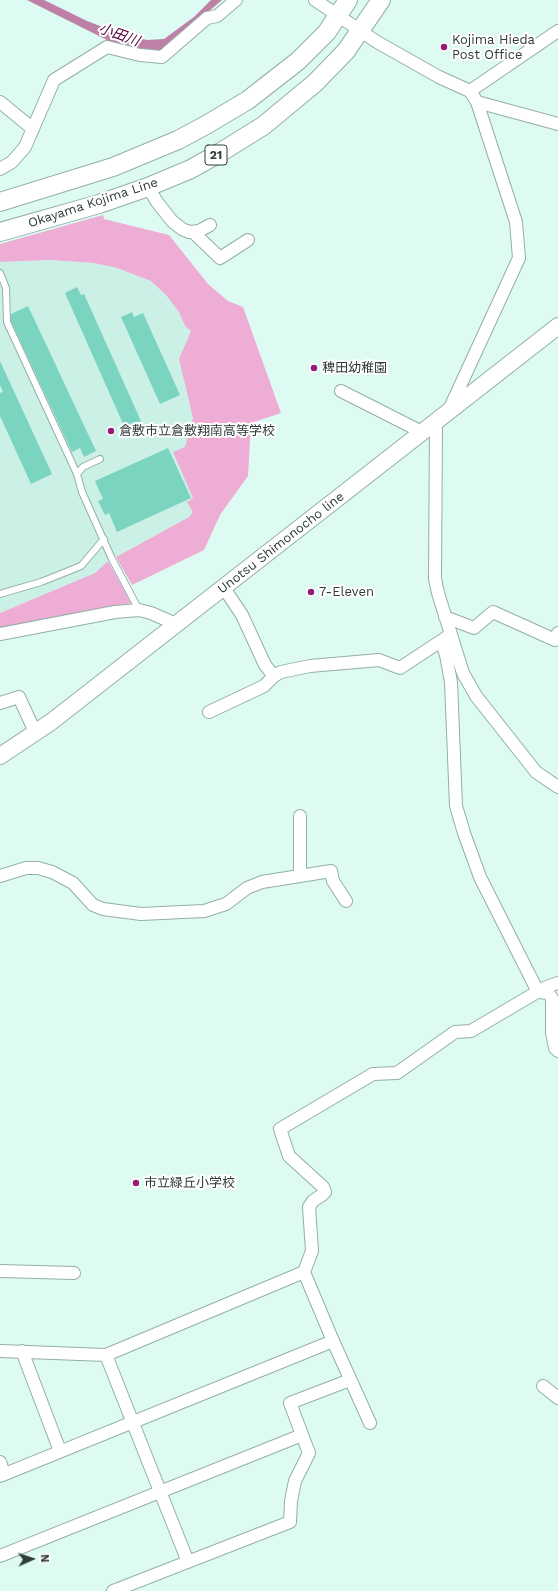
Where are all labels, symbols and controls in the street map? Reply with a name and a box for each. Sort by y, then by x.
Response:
water label: 小田川 [96,20,142,50]
place label: Kojima Hieda Post Office [452,32,535,63]
marker: Kojima Hieda Post Office [439,42,449,52]
road number: 21 [205,145,227,165]
street label: Okayama Kojima Line [26,175,160,231]
place label: 稗田幼稚園 [322,360,387,376]
marker: 稗田幼稚園 [309,363,319,373]
place label: 倉敷市立倉敷翔南高等学校 [119,423,275,439]
marker: 倉敷市立倉敷翔南高等学校 [106,426,116,436]
street label: Unotsu Shimonocho line [215,489,347,597]
place label: 7-Eleven [319,584,374,600]
marker: 7-Eleven [306,587,316,597]
place label: 市立緑丘小学校 [144,1175,235,1191]
marker: 市立緑丘小学校 [131,1178,141,1188]
north arrow [12,1539,52,1579]
text: N [38,1554,51,1563]

